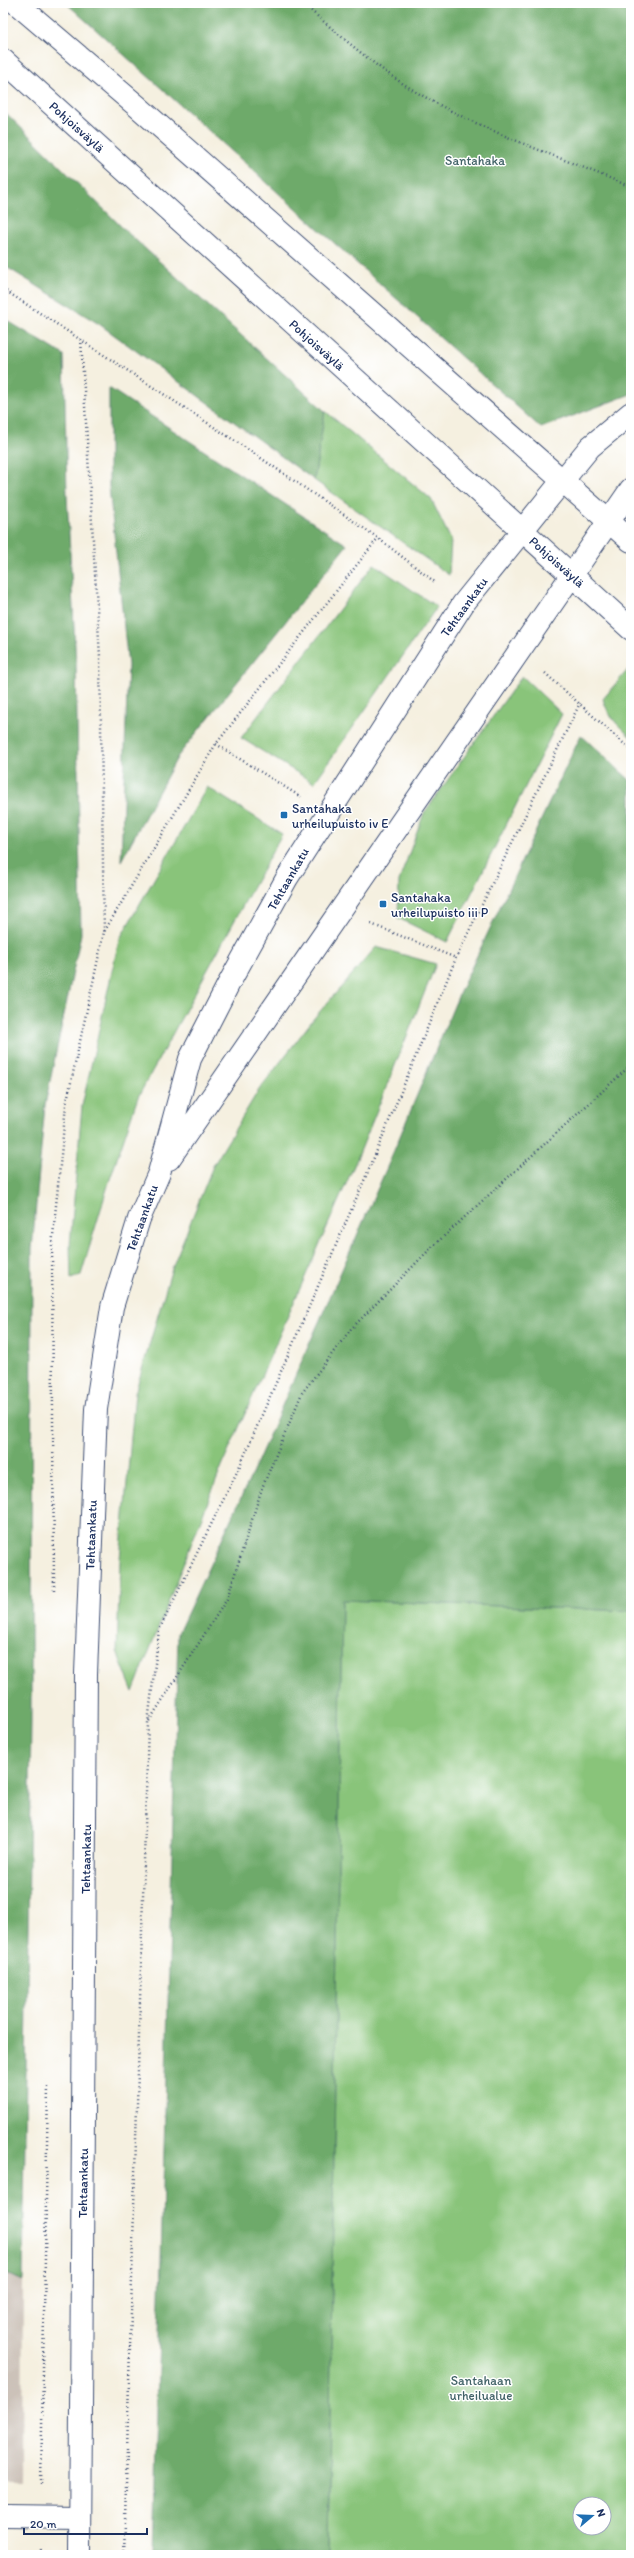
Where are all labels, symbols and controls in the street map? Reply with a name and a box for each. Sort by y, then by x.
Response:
street label: Pohjoisväylä [46,98,108,156]
park label: Santahaka [445,153,505,168]
street label: Pohjoisväylä [286,316,348,374]
street label: Pohjoisväylä [526,533,588,591]
street label: Tehtaankatu [437,574,491,640]
place label: Santahaka urheilupuisto iv E [292,801,388,831]
marker: Santahaka urheilupuisto iv E [279,810,289,820]
street label: Tehtaankatu [264,845,312,913]
place label: Santahaka urheilupuisto iii P [391,890,489,920]
marker: Santahaka urheilupuisto iii P [378,899,388,909]
street label: Tehtaankatu [123,1183,161,1253]
street label: Tehtaankatu [82,1500,100,1570]
street label: Tehtaankatu [78,1824,94,1894]
street label: Tehtaankatu [75,2148,91,2218]
park label: Santahaan urheilualue [450,2373,512,2403]
north arrow [572,2496,612,2536]
text: N [594,2507,608,2519]
scale bar [24,2510,147,2536]
text: 20 m [30,2517,57,2531]

